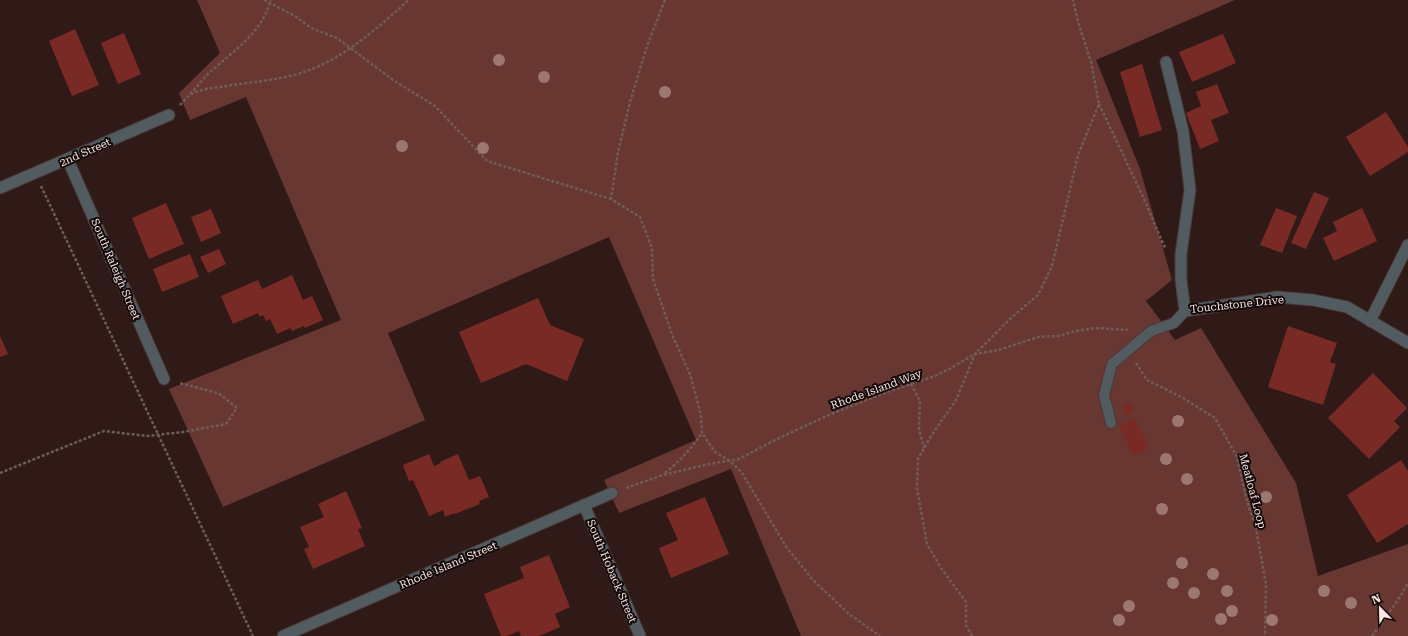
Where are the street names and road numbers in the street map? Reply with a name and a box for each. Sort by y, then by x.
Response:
street label: 2nd Street [58,135,113,170]
street label: South Raleigh Street [88,217,143,322]
street label: Touchstone Drive [1190,293,1285,316]
street label: Rhode Island Way [829,367,924,412]
street label: Meatloaf Loop [1236,452,1269,530]
street label: South Hoback Street [584,518,639,625]
street label: Rhode Island Street [398,539,499,592]

